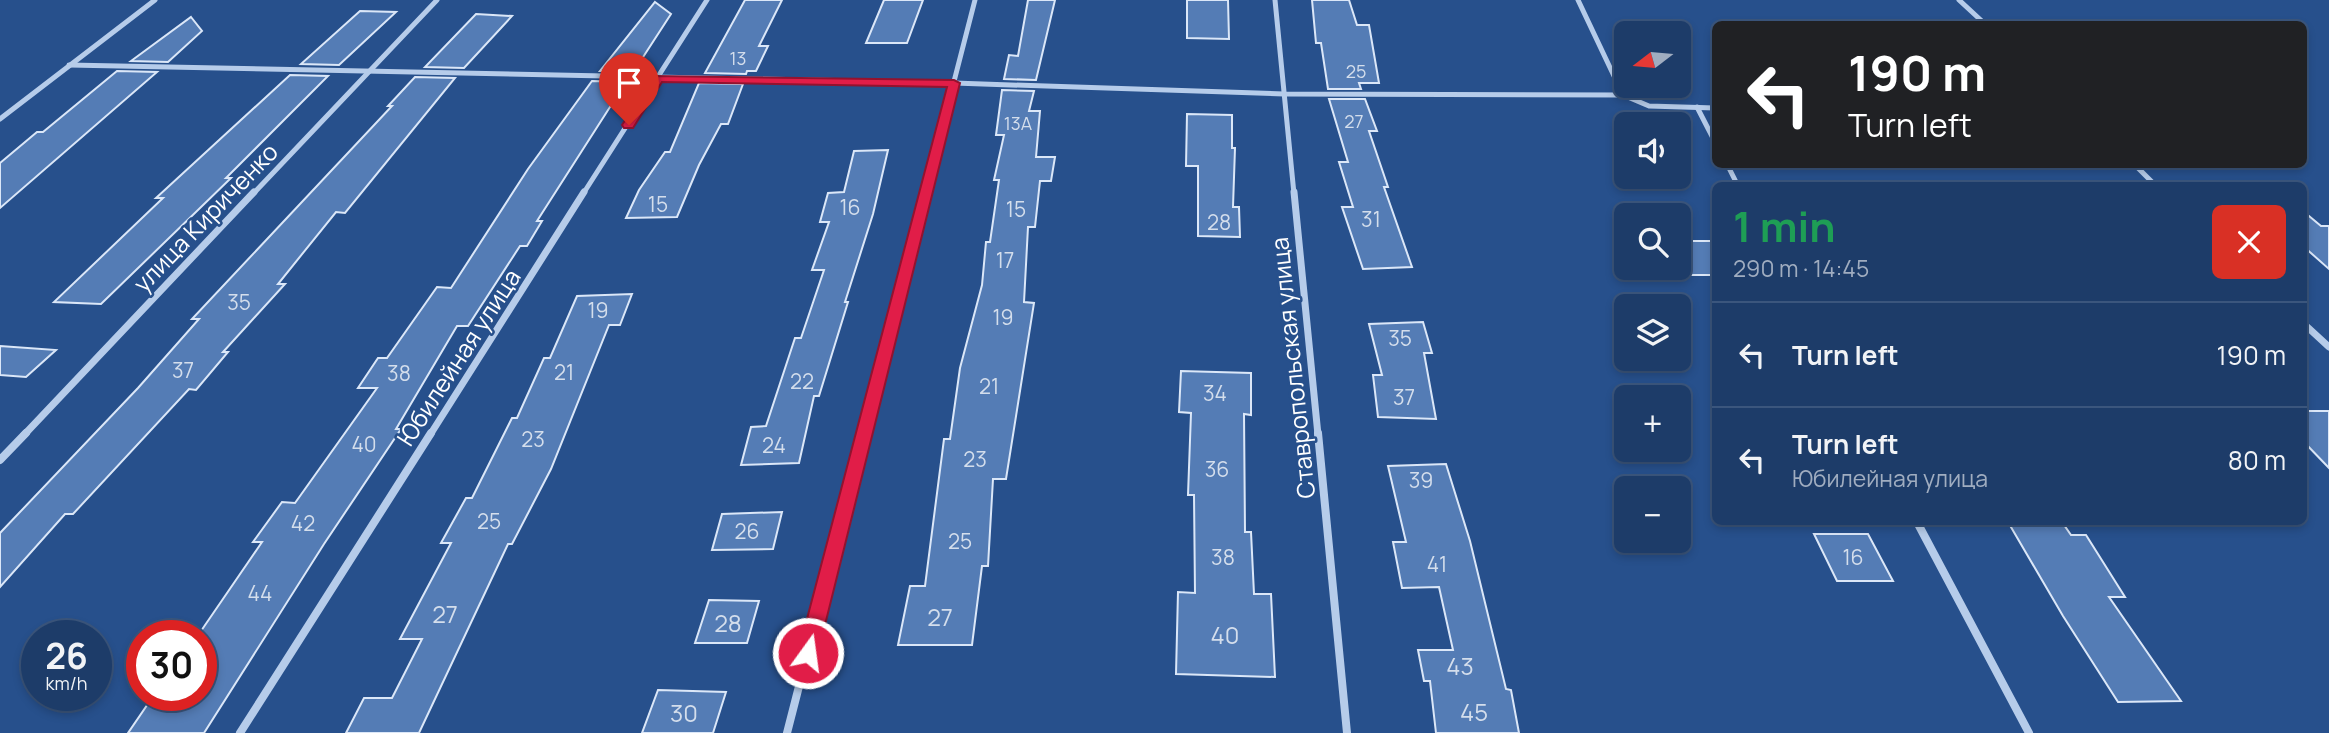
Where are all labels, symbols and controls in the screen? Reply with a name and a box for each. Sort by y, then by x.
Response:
north arrow [1614,21,1690,98]
map controls [1614,21,1691,553]
text: 190 m [1848,39,1986,106]
house number: 13 [730,46,746,70]
icon: left [1733,49,1824,140]
pin [599,53,659,125]
house number: 25 [1346,59,1366,83]
icon: arrive [610,64,648,102]
text: Turn left [1848,103,1972,147]
house number: 27 [1344,109,1364,133]
house number: 13А [1004,111,1033,135]
button: sound [1614,112,1691,189]
street label: улица Кириченко [125,135,285,299]
house number: 15 [648,190,668,218]
house number: 16 [839,193,861,221]
house number: 15 [1006,195,1026,223]
text: 1 min [1733,197,1836,255]
button: search [1614,203,1691,280]
house number: 31 [1361,205,1381,233]
button: close [2212,205,2286,279]
house number: 28 [1207,208,1231,236]
street label: Ставропольская улица [1262,236,1322,500]
house number: 17 [996,246,1014,274]
text: 290 m · 14:45 [1733,252,1869,284]
street label: Юбилейная улица [388,262,528,452]
house number: 35 [227,288,251,316]
button: layers [1614,294,1691,371]
house number: 19 [587,296,609,324]
house number: 19 [992,303,1014,331]
house number: 35 [1388,324,1412,352]
icon: left [1733,336,1771,374]
text: Turn left [1792,337,1899,373]
text: 190 m [2217,337,2286,373]
house number: 37 [172,356,194,384]
house number: 21 [554,358,574,386]
house number: 38 [387,359,411,387]
house number: 22 [790,367,814,395]
house number: 21 [979,372,999,400]
house number: 34 [1203,379,1227,407]
house number: 37 [1393,383,1415,411]
button: + [1614,385,1691,462]
house number: 23 [521,425,545,453]
text: Turn left [1792,426,1899,462]
house number: 40 [351,430,377,458]
house number: 24 [762,431,786,459]
icon: left [1733,441,1771,479]
text: 80 m [2228,442,2286,478]
house number: 23 [963,445,987,473]
house number: 36 [1205,455,1229,483]
text: Юбилейная улица [1792,462,1988,494]
house number: 39 [1409,466,1433,494]
button: − [1614,476,1691,553]
house number: 25 [477,507,501,535]
house number: 42 [291,509,315,537]
house number: 26 [734,517,760,545]
house number: 25 [948,527,972,555]
house number: 38 [1211,543,1235,571]
house number: 16 [1842,543,1864,571]
house number: 41 [1427,550,1447,578]
house number: 44 [248,579,272,607]
house number: 27 [432,597,458,630]
house number: 27 [927,600,953,633]
house number: 28 [714,606,742,639]
position arrow [771,616,845,690]
house number: 40 [1211,618,1239,651]
speed limit sign: 30 [126,620,217,711]
text: 26 [45,632,88,680]
house number: 43 [1446,649,1474,682]
text: km/h [46,671,87,695]
house number: 45 [1460,695,1488,728]
house number: 30 [670,696,698,729]

